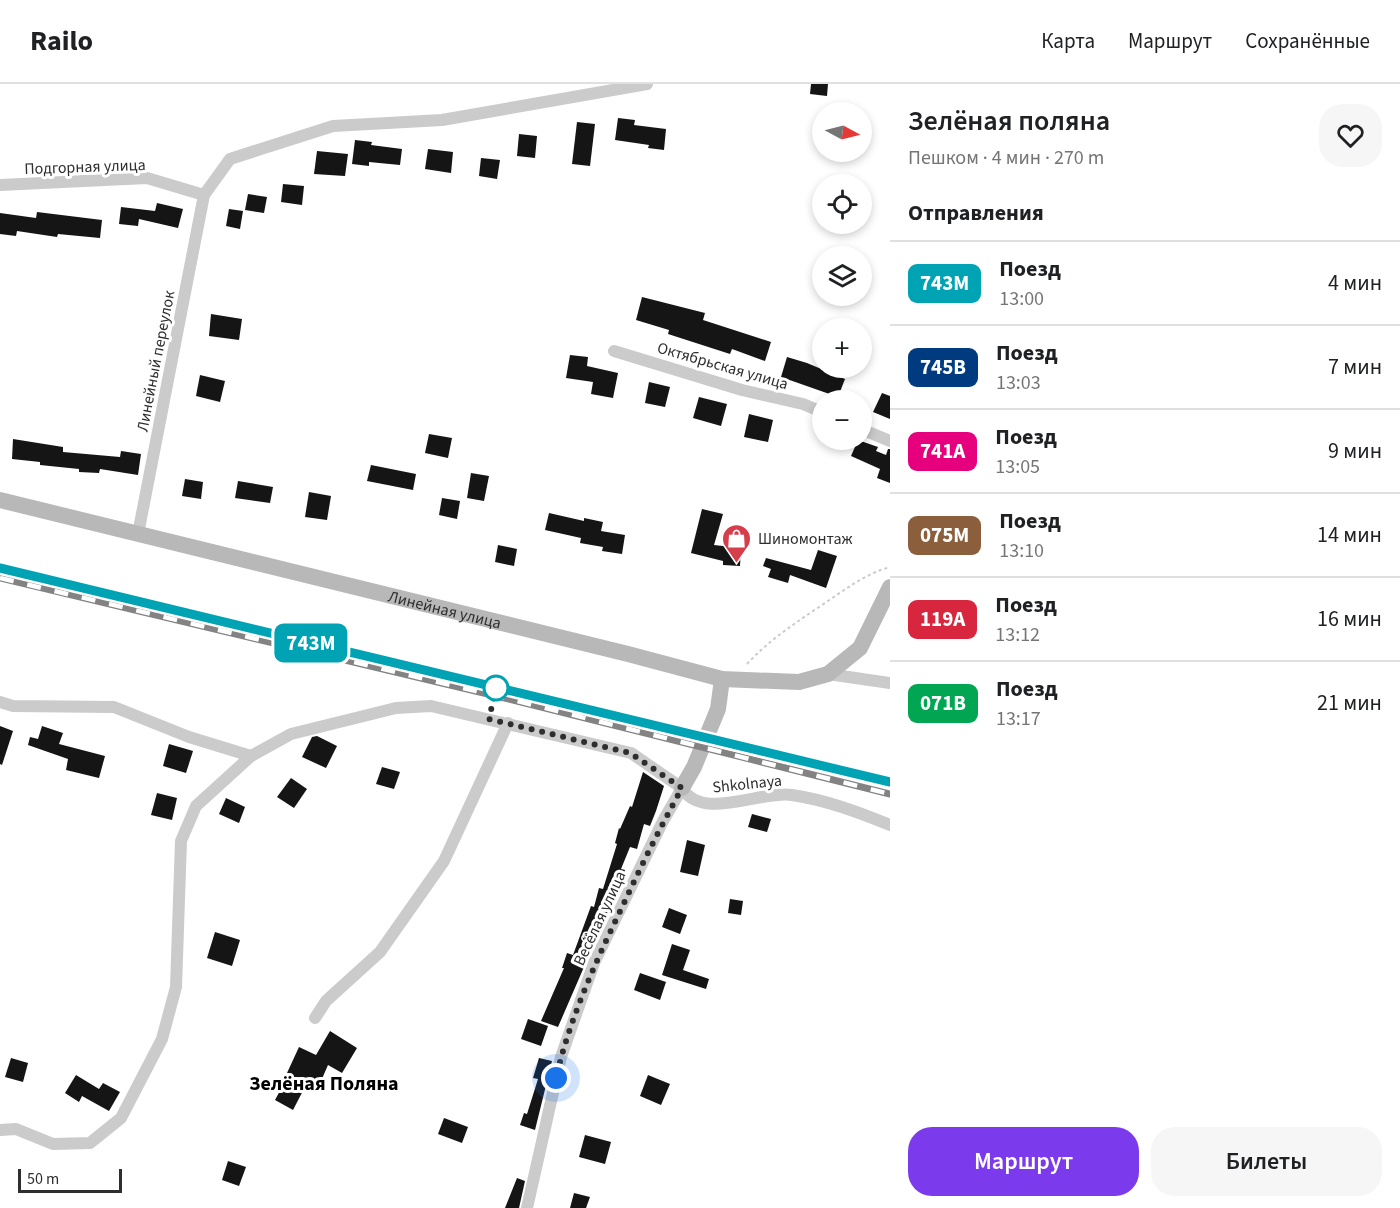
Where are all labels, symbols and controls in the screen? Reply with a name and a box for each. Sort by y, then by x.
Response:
text: Railo [30,21,93,61]
text: Карта [1041,26,1095,56]
text: Маршрут [1128,26,1212,56]
text: Сохранённые [1245,26,1370,56]
text: Зелёная поляна [908,101,1110,141]
north arrow [812,102,872,162]
map controls [812,102,872,450]
button: heart [1319,104,1382,167]
text: Пешком · 4 мин · 270 m [908,144,1104,172]
street label: Подгорная улица [24,154,146,180]
button: locate [812,174,872,234]
text: Отправления [908,197,1044,229]
button: layers [812,246,872,306]
text: Поезд [999,253,1061,285]
text: 4 мин [1328,267,1382,299]
text: 743М [920,268,969,298]
text: 13:00 [999,285,1044,313]
street label: Линейный переулок [132,289,180,434]
button: + [812,318,872,378]
street label: Октябрьская улица [655,337,791,395]
text: Поезд [996,337,1058,369]
text: 7 мин [1328,351,1382,383]
text: 745В [920,352,966,382]
text: 13:03 [996,369,1041,397]
button: − [812,390,872,450]
text: Поезд [995,421,1057,453]
text: 9 мин [1328,435,1382,467]
text: 741А [920,436,965,466]
text: 13:05 [995,453,1040,481]
text: Поезд [999,505,1061,537]
text: 14 мин [1317,519,1382,551]
text: 075М [920,520,969,550]
shop icon: Шиномонтаж [721,522,753,564]
place label: Шиномонтаж [758,528,853,550]
text: 13:10 [999,537,1044,565]
street label: Линейная улица [386,586,503,635]
text: Поезд [995,589,1057,621]
text: 16 мин [1317,603,1382,635]
text: 119А [920,604,965,634]
text: 13:12 [995,621,1040,649]
line badge: 743М [269,624,353,662]
text: 743М [286,628,336,658]
text: Поезд [996,673,1058,705]
unlabelled marker [483,675,509,701]
text: 21 мин [1317,687,1382,719]
text: 071В [920,688,966,718]
text: 13:17 [996,705,1041,733]
street label: Shkolnaya [711,769,783,799]
street label: Весёлая улица [568,867,631,969]
your location [541,1063,571,1093]
district label: Зелёная Поляна [249,1070,399,1098]
button: Маршрут [908,1127,1139,1196]
button: Билеты [1151,1127,1382,1196]
scale bar [18,1166,122,1194]
text: 50 m [27,1168,59,1190]

